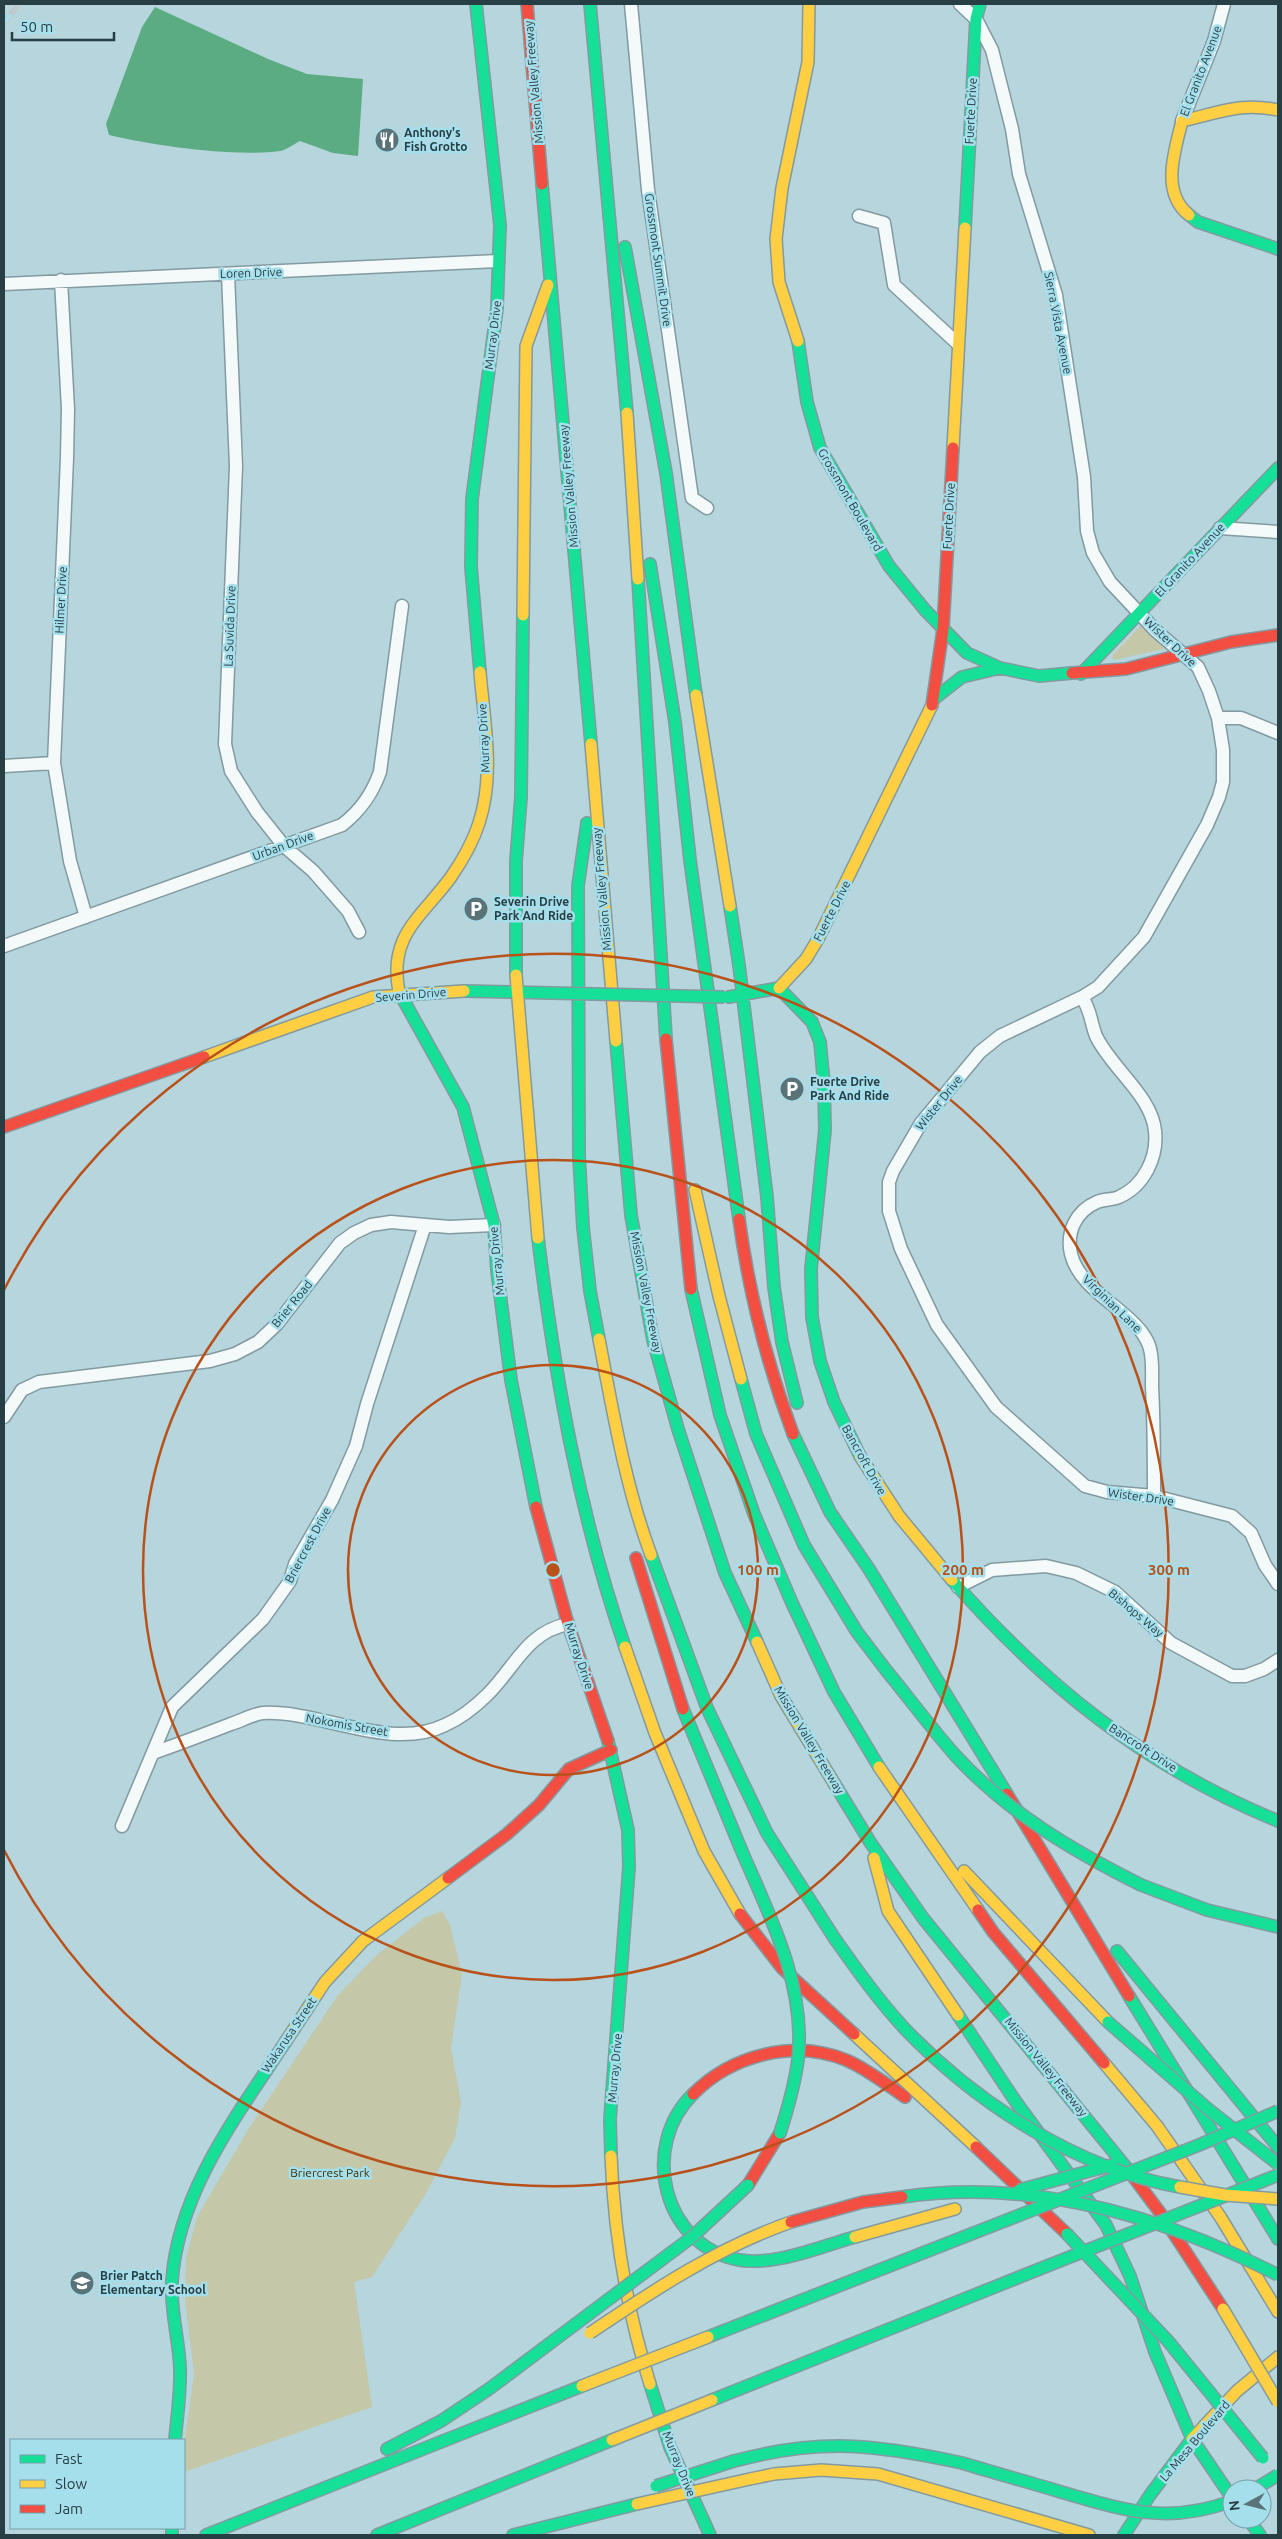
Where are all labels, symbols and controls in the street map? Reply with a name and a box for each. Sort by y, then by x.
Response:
scale bar [12,10,115,42]
text: 50 m [20,18,53,35]
street label: Mission Valley Freeway [522,20,545,144]
street label: El Granito Avenue [1177,24,1224,118]
street label: Fuerte Drive [962,77,979,145]
place label: Anthony's Fish Grotto [404,126,467,153]
restaurant icon: Anthony's Fish Grotto [374,127,400,153]
street label: Grossmont Summit Drive [643,193,674,327]
street label: Loren Drive [220,265,282,280]
street label: Sierra Vista Avenue [1042,271,1075,375]
street label: Murray Drive [482,300,503,370]
street label: Mission Valley Freeway [557,424,580,548]
street label: Grossmont Boulevard [816,446,885,553]
street label: Fuerte Drive [940,482,957,550]
street label: El Granito Avenue [1152,520,1227,599]
street label: Hilmer Drive [52,566,69,634]
street label: La Suvida Drive [222,585,237,667]
street label: Wister Drive [1142,614,1199,669]
street label: Murray Drive [475,703,492,773]
street label: Mission Valley Freeway [590,827,613,951]
street label: Urban Drive [251,828,315,863]
street label: Fuerte Drive [811,878,852,943]
place label: Severin Drive Park And Ride [494,895,573,922]
parking icon: Severin Drive Park And Ride [463,896,489,922]
street label: Severin Drive [375,985,447,1004]
street label: Wister Drive [913,1073,965,1133]
place label: Fuerte Drive Park And Ride [810,1075,889,1102]
parking icon: Fuerte Drive Park And Ride [779,1076,805,1102]
street label: Murray Drive [486,1226,507,1296]
street label: Mission Valley Freeway [628,1230,665,1354]
street label: Virginian Lane [1080,1272,1144,1335]
street label: Brier Road [269,1278,314,1330]
street label: Bancroft Drive [840,1422,889,1497]
street label: Wister Drive [1107,1485,1175,1508]
street label: Briercrest Drive [282,1505,333,1585]
centre of rings [544,1561,562,1579]
text: 100 m [737,1561,779,1578]
text: 200 m [942,1561,984,1578]
text: 300 m [1148,1561,1190,1578]
street label: Bishops Way [1106,1586,1166,1639]
street label: Murray Drive [563,1621,596,1691]
street label: Mission Valley Freeway [772,1683,847,1796]
street label: Nokomis Street [305,1711,389,1738]
street label: Bancroft Drive [1107,1721,1180,1774]
street label: Wakarusa Street [259,1994,319,2075]
street label: Mission Valley Freeway [1002,2015,1090,2119]
street label: Murray Drive [605,2033,624,2103]
park label: Briercrest Park [290,2166,370,2179]
place label: Brier Patch Elementary School [100,2269,206,2296]
school or university icon: Brier Patch Elementary School [69,2270,95,2296]
street label: La Mesa Boulevard [1157,2398,1232,2484]
street label: Murray Drive [660,2429,698,2498]
legend [10,2439,185,2529]
text: Fast [55,2450,83,2467]
text: Slow [55,2475,88,2492]
north arrow [1222,2479,1272,2529]
text: N [1226,2499,1243,2512]
text: Jam [55,2500,83,2517]

